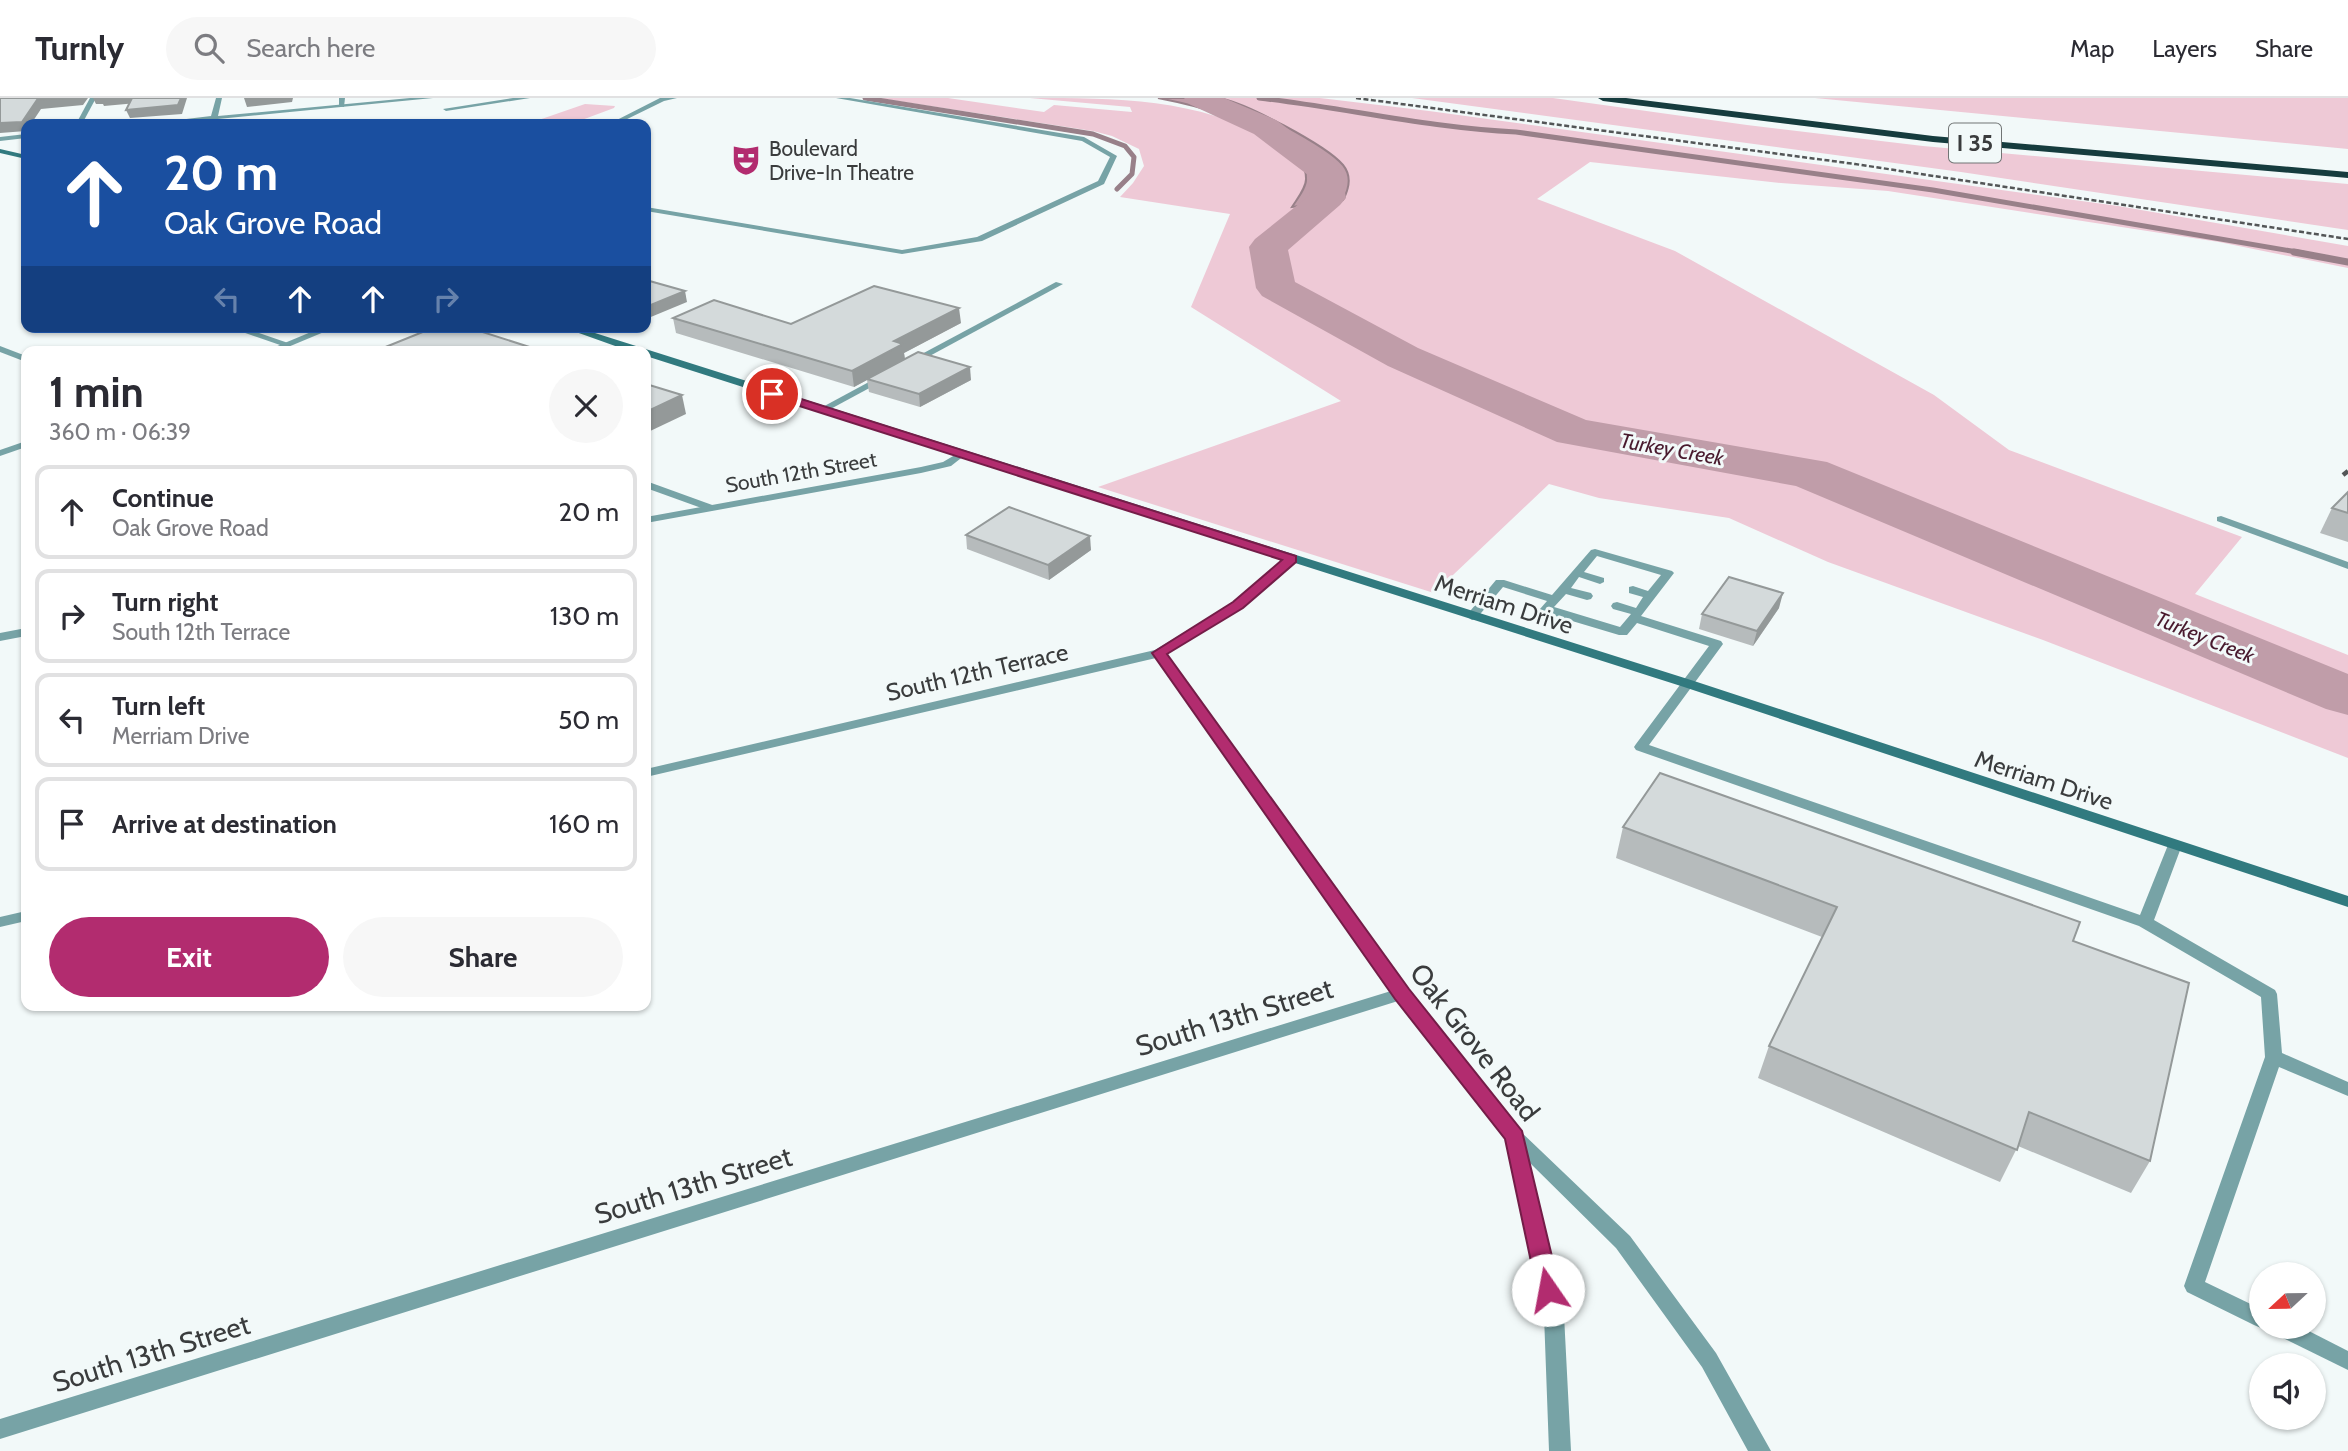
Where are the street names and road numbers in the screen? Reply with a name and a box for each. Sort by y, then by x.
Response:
road number: I 35 [1949,124,2001,162]
street label: South 12th Street [723,446,879,498]
street label: Merriam Drive [1431,568,1577,640]
street label: South 12th Terrace [883,637,1071,707]
street label: Merriam Drive [1971,744,2117,816]
street label: Oak Grove Road [1403,956,1547,1128]
street label: South 13th Street [1131,971,1337,1063]
street label: South 13th Street [590,1139,796,1231]
street label: South 13th Street [48,1307,254,1399]

